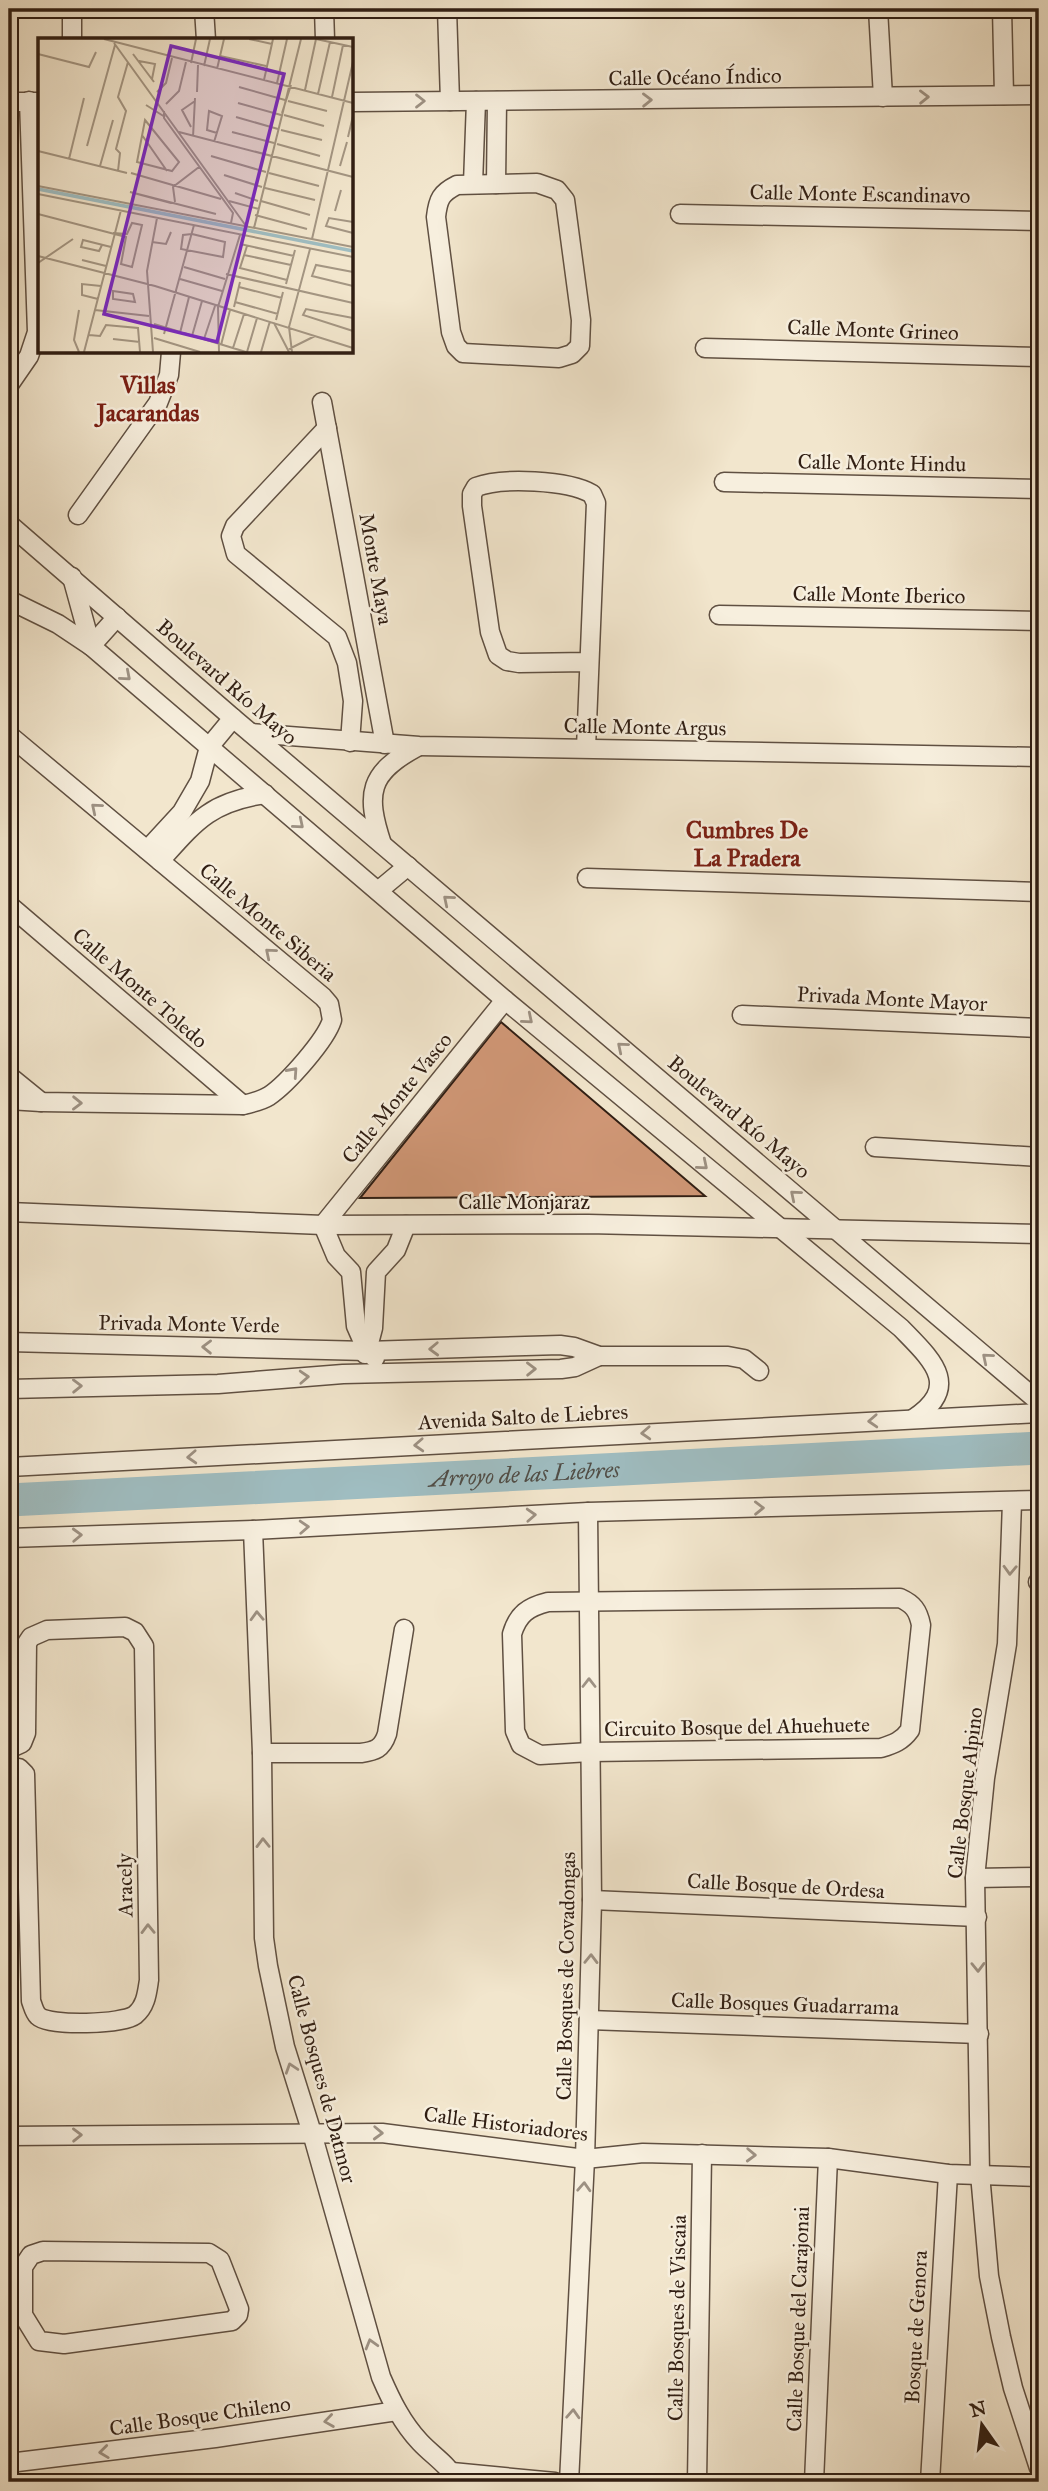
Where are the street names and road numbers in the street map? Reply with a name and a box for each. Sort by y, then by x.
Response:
street label: Calle Océano Índico [608,61,782,92]
street label: Calle Monte Escandinavo [749,179,971,209]
street label: Calle Monte Grineo [787,314,960,346]
street label: Calle Monte Hindu [797,449,967,477]
street label: Monte Maya [353,511,399,627]
street label: Calle Monte Iberico [792,580,966,610]
street label: Boulevard Río Mayo [151,614,303,750]
street label: Calle Monte Argus [563,713,727,741]
street label: Calle Monte Siberia [194,857,342,987]
street label: Calle Monte Toledo [67,922,213,1054]
street label: Privada Monte Mayor [796,981,988,1017]
street label: Calle Monte Vasco [336,1027,458,1169]
street label: Boulevard Río Mayo [662,1050,816,1184]
street label: Calle Monjaraz [458,1189,590,1215]
street label: Privada Monte Verde [98,1309,280,1339]
street label: Avenida Salto de Liebres [416,1399,629,1436]
street label: Calle Bosque Alpino [942,1705,988,1880]
street label: Circuito Bosque del Ahuehuete [604,1712,870,1742]
street label: Calle Bosques de Covadongas [551,1851,581,2101]
street label: Aracely [111,1852,139,1918]
street label: Calle Bosque de Ordesa [686,1868,886,1904]
street label: Calle Bosques de Datmor [282,1972,362,2186]
street label: Calle Bosques Guadarrama [671,1987,900,2021]
street label: Calle Historiadores [422,2101,590,2147]
street label: Calle Bosque del Carajonai [781,2205,815,2432]
street label: Calle Bosques de Viscaia [662,2214,692,2421]
street label: Bosque de Genora [899,2250,933,2404]
street label: Calle Bosque Chileno [108,2390,293,2442]

